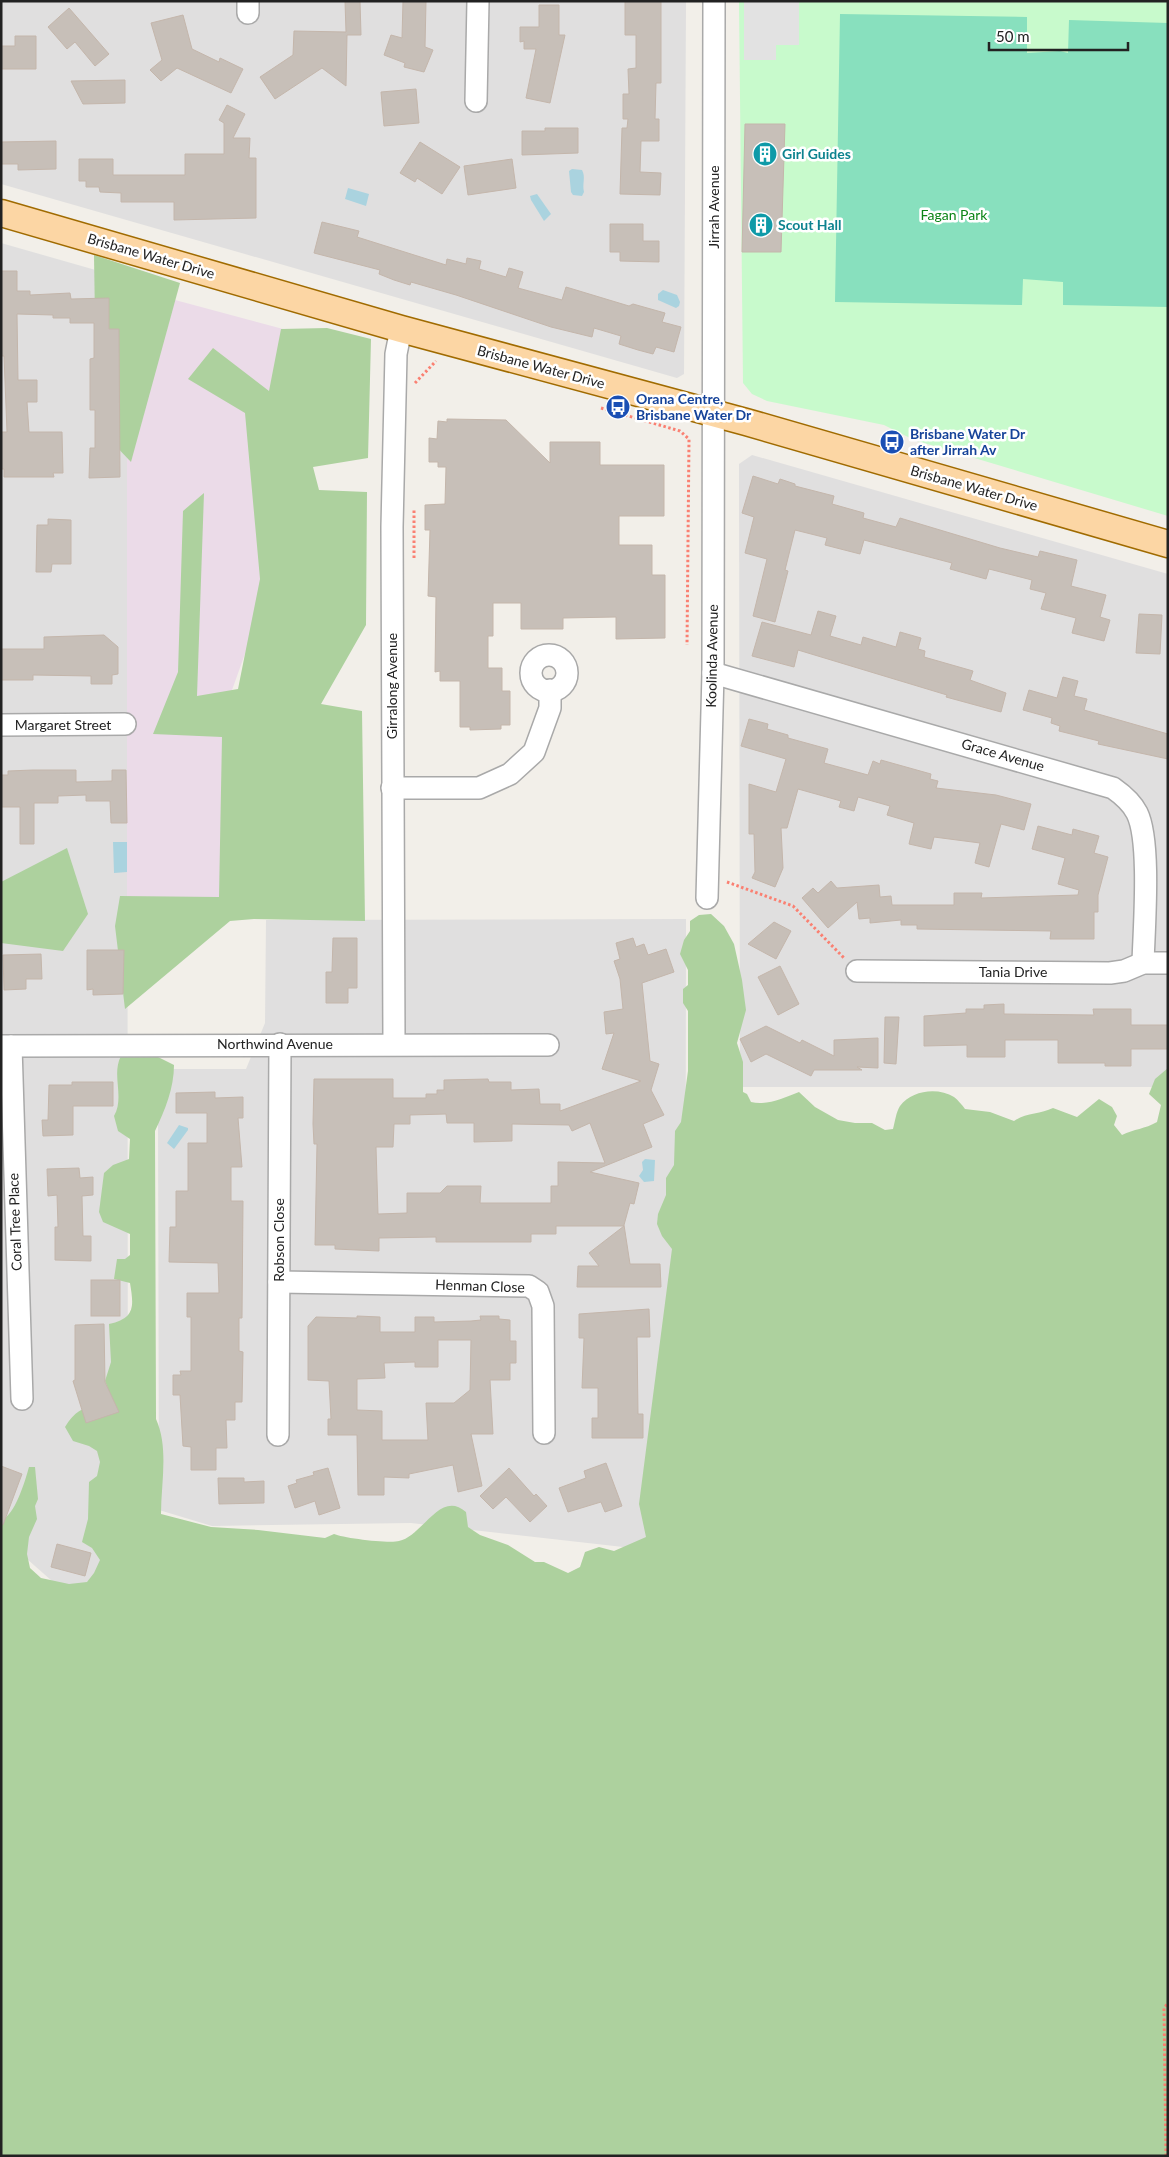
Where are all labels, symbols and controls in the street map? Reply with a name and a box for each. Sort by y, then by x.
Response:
scale bar [989,20,1128,52]
text: 50 m [996,27,1030,45]
building icon: Girl Guides [752,141,778,167]
place label: Girl Guides [782,145,851,162]
street label: Jirrah Avenue [705,165,722,249]
park label: Fagan Park [921,206,988,223]
building icon: Scout Hall [748,212,774,238]
place label: Scout Hall [778,216,842,233]
street label: Brisbane Water Drive [86,229,217,282]
street label: Brisbane Water Drive [475,341,607,392]
place label: Orana Centre, Brisbane Water Dr [636,390,752,423]
bus stop icon: Orana Centre, Brisbane Water Dr [605,394,631,420]
place label: Brisbane Water Dr after Jirrah Av [910,425,1026,458]
bus stop icon: Brisbane Water Dr after Jirrah Av [879,429,905,455]
street label: Brisbane Water Drive [909,461,1040,514]
street label: Koolinda Avenue [702,604,721,708]
street label: Girralong Avenue [383,633,400,739]
street label: Margaret Street [15,716,111,733]
street label: Grace Avenue [960,735,1047,774]
street label: Tania Drive [979,963,1047,980]
street label: Northwind Avenue [217,1035,333,1052]
street label: Coral Tree Place [4,1173,25,1271]
street label: Robson Close [270,1198,287,1282]
street label: Henman Close [435,1275,525,1296]

